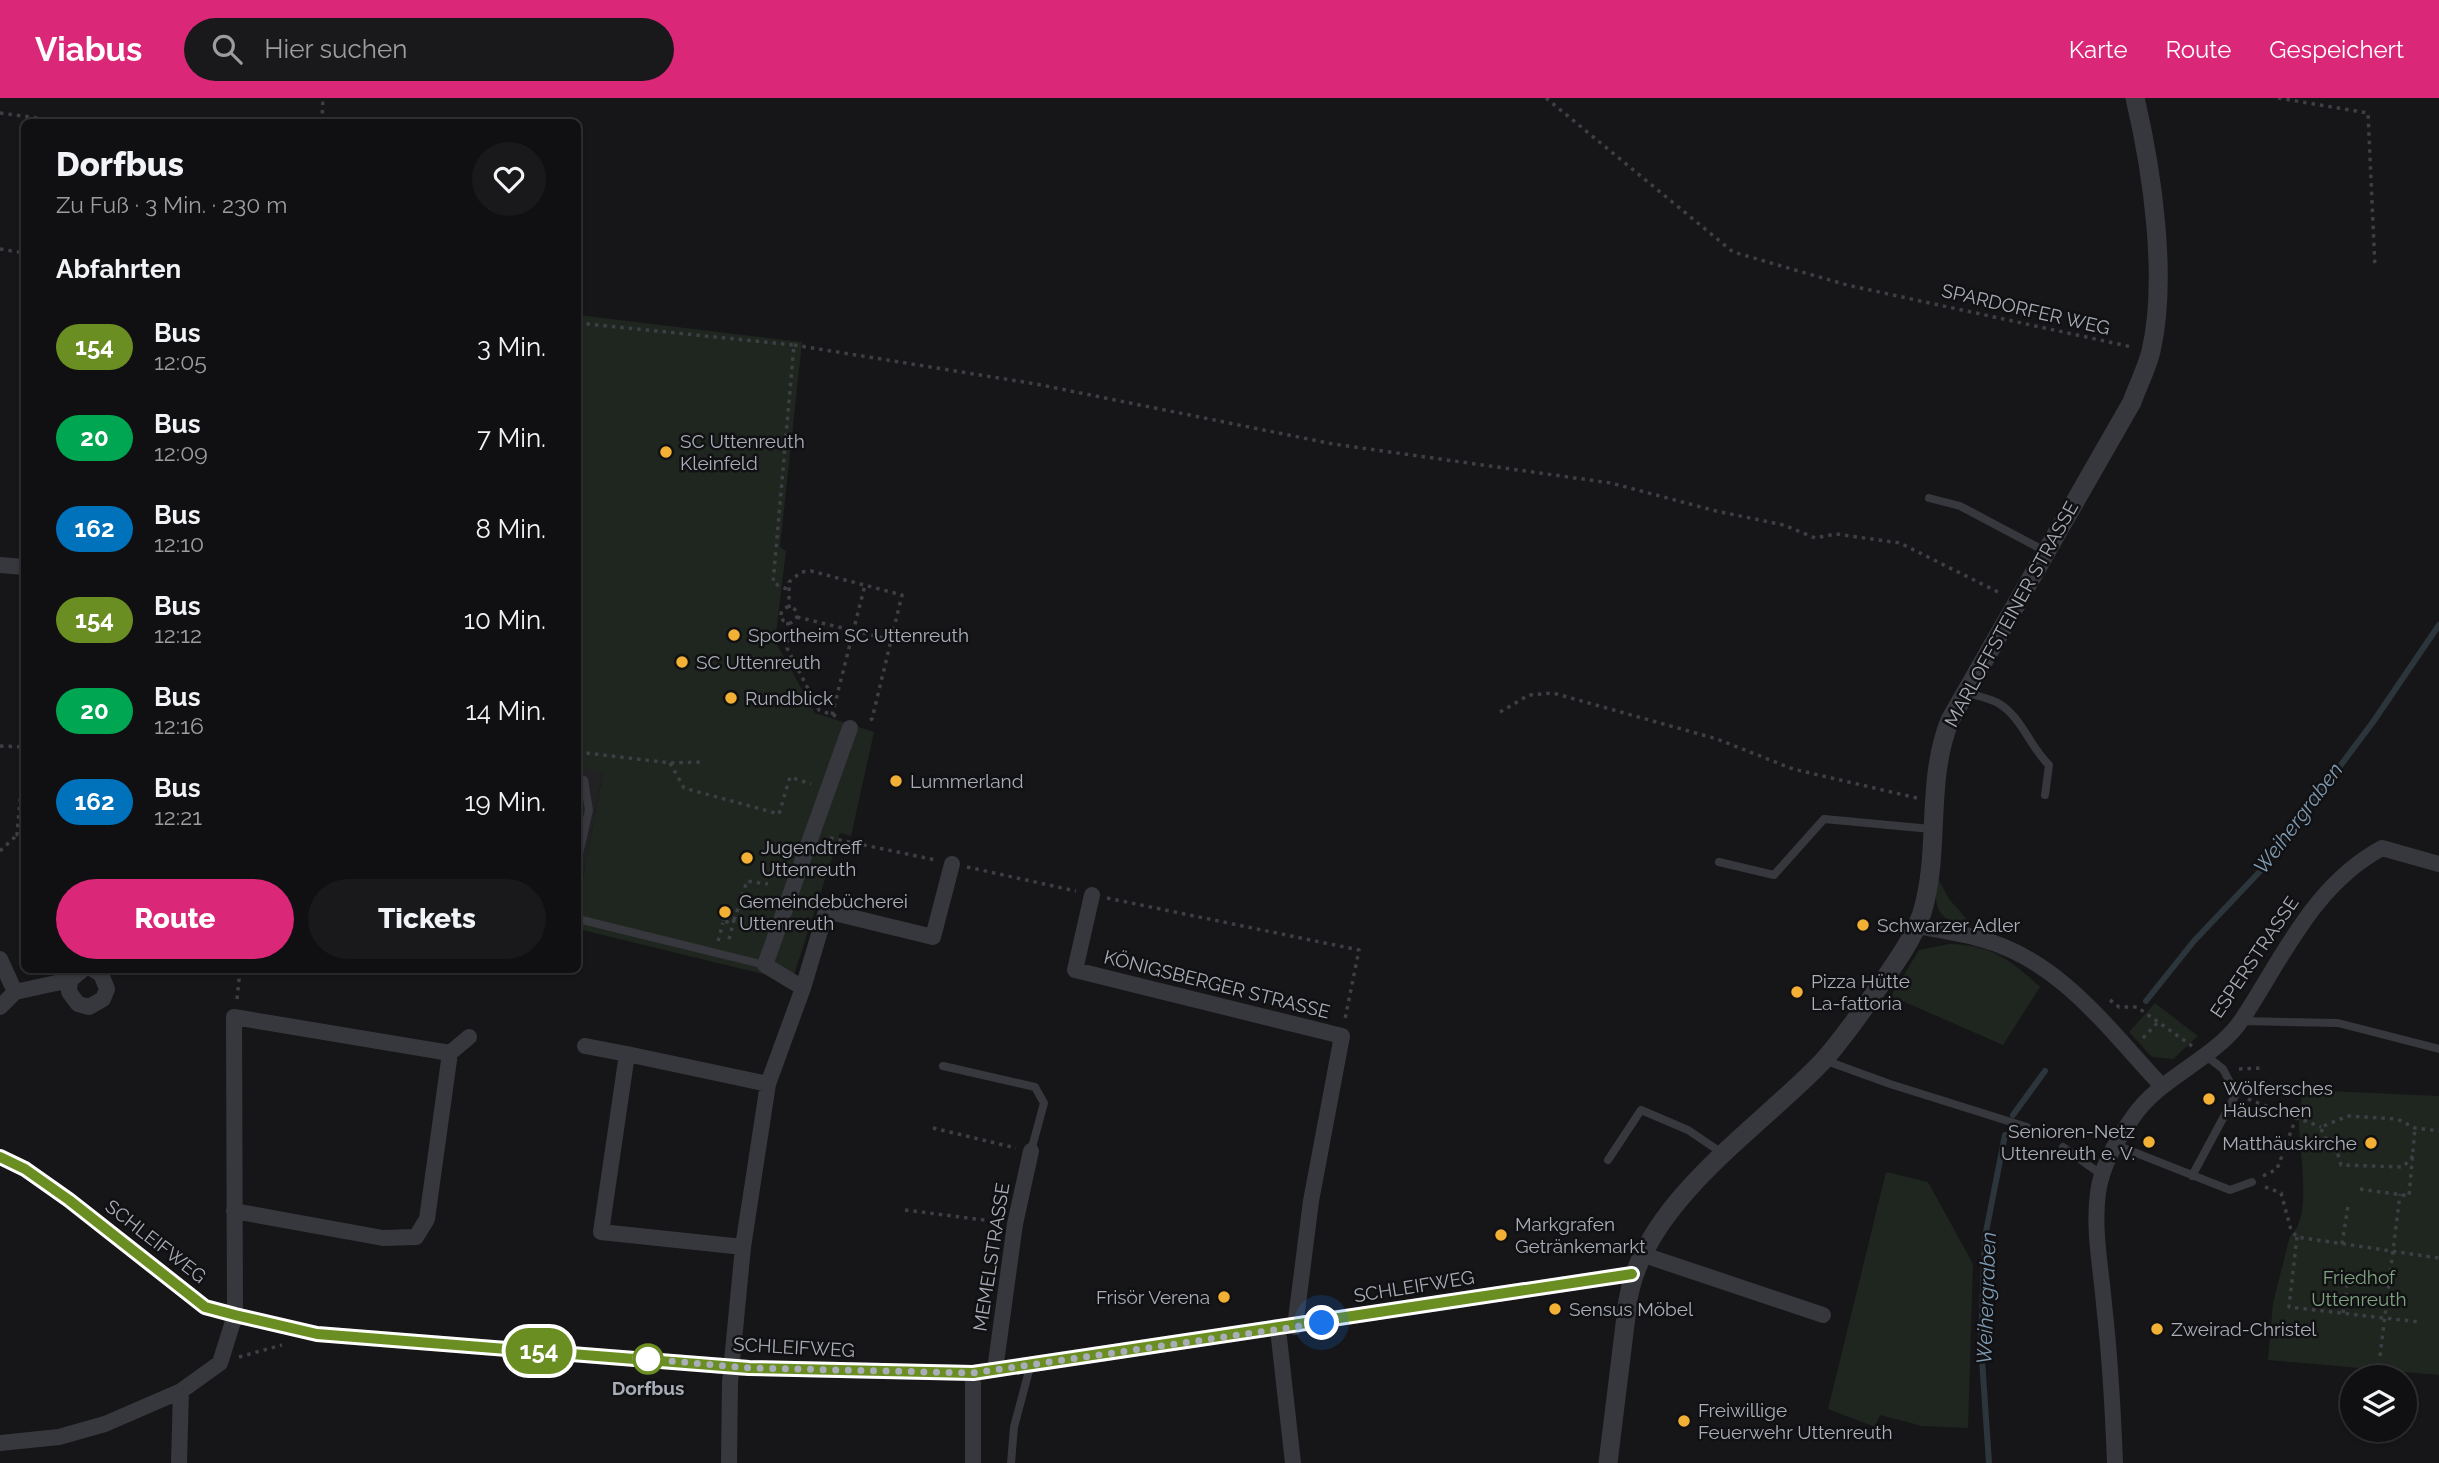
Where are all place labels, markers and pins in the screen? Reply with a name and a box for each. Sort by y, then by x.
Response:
place label: SC Uttenreuth Kleinfeld [680,430,805,474]
marker: SC Uttenreuth Kleinfeld [658,444,674,460]
place label: Sportheim SC Uttenreuth [748,624,969,646]
marker: Sportheim SC Uttenreuth [726,627,742,643]
place label: SC Uttenreuth [696,651,821,673]
marker: SC Uttenreuth [674,654,690,670]
place label: Rundblick [745,687,833,709]
marker: Rundblick [723,690,739,706]
place label: Lummerland [910,770,1024,792]
marker: Lummerland [888,773,904,789]
place label: Jugendtreff Uttenreuth [761,836,863,880]
marker: Jugendtreff Uttenreuth [739,850,755,866]
place label: Gemeindebücherei Uttenreuth [739,890,908,934]
marker: Gemeindebücherei Uttenreuth [717,904,733,920]
place label: Schwarzer Adler [1877,914,2021,936]
marker: Schwarzer Adler [1855,917,1871,933]
place label: Pizza Hütte La-fattoria [1811,970,1910,1014]
marker: Pizza Hütte La-fattoria [1789,984,1805,1000]
place label: Wölfersches Häuschen [2223,1077,2333,1121]
marker: Wölfersches Häuschen [2201,1091,2217,1107]
place label: Senioren-Netz Uttenreuth e. V. [2001,1120,2135,1164]
place label: Matthäuskirche [2222,1132,2357,1154]
marker: Senioren-Netz Uttenreuth e. V. [2141,1134,2157,1150]
marker: Matthäuskirche [2363,1135,2379,1151]
place label: Markgrafen Getränkemarkt [1515,1213,1646,1257]
marker: Markgrafen Getränkemarkt [1493,1227,1509,1243]
place label: Frisör Verena [1096,1286,1210,1308]
marker: Frisör Verena [1216,1289,1232,1305]
place label: Sensus Möbel [1569,1298,1694,1320]
marker: Sensus Möbel [1547,1301,1563,1317]
place label: Zweirad-Christel [2171,1318,2317,1340]
marker: Zweirad-Christel [2149,1321,2165,1337]
marker: Dorfbus [633,1344,663,1374]
place label: Dorfbus [612,1377,684,1399]
place label: Freiwillige Feuerwehr Uttenreuth [1698,1399,1893,1443]
marker: Freiwillige Feuerwehr Uttenreuth [1676,1413,1692,1429]

